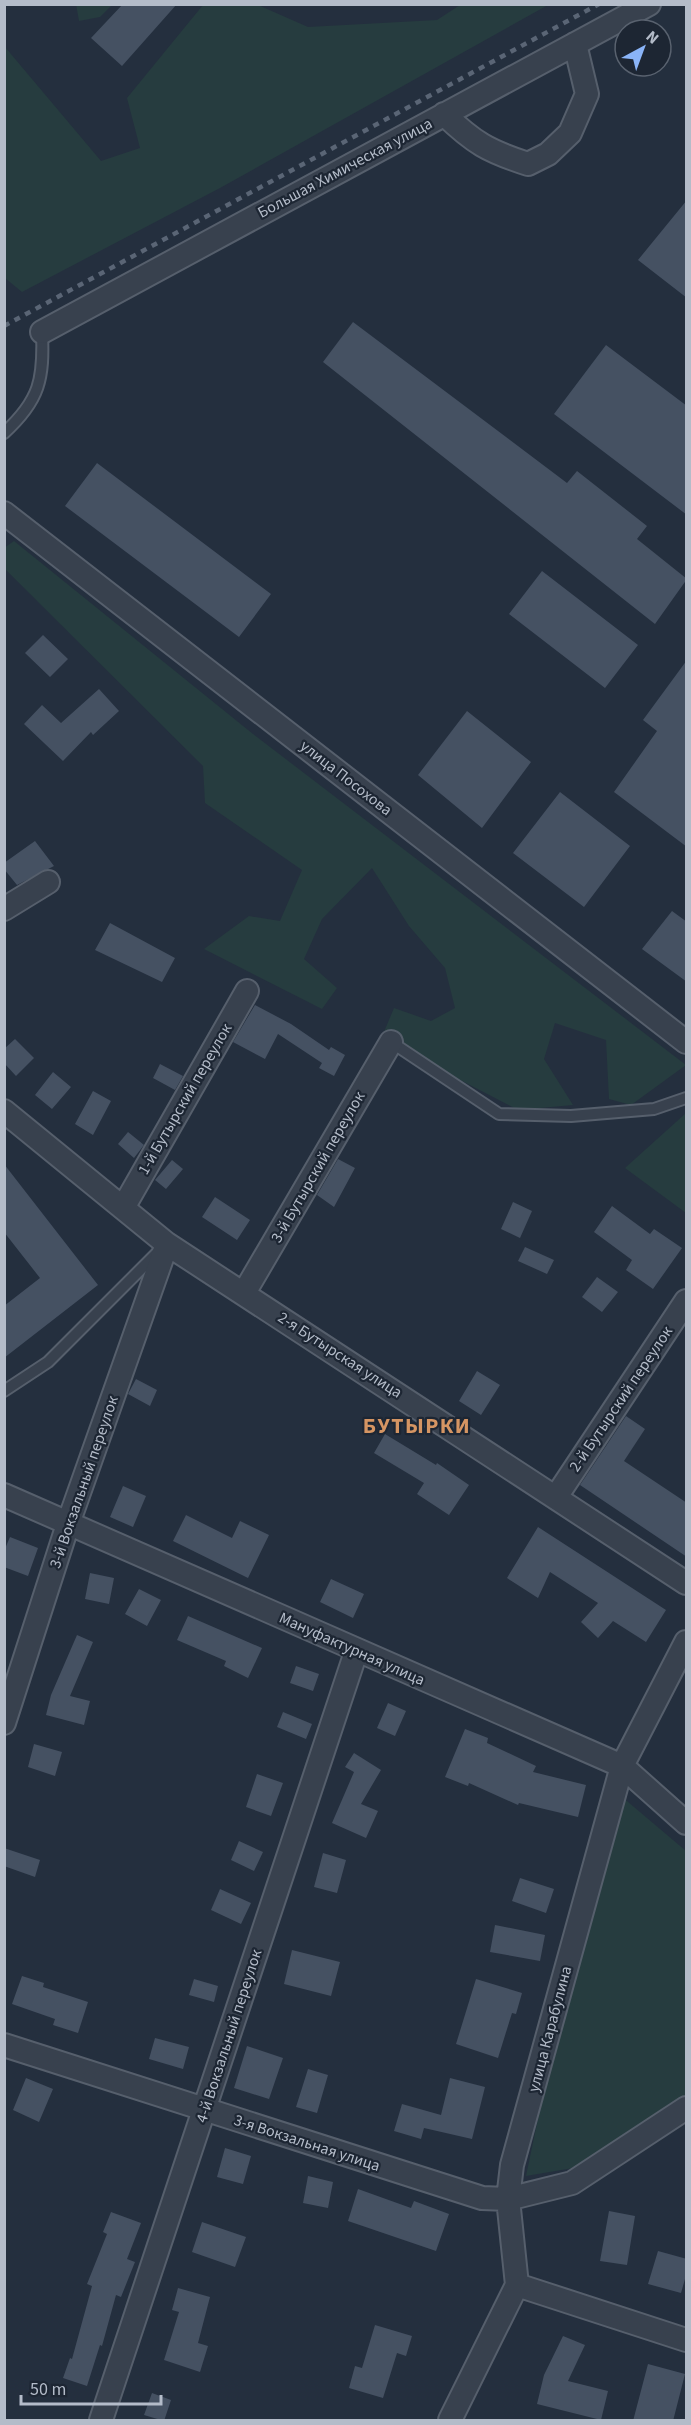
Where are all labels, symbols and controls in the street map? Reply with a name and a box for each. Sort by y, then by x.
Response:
north arrow [613,18,673,78]
text: N [641,26,663,49]
street label: Большая Химическая улица [254,113,436,223]
street label: улица Посохова [295,735,397,821]
street label: 1-й Бутырский переулок [133,1019,237,1179]
street label: 3-й Бутырский переулок [266,1087,370,1247]
street label: 2-я Бутырская улица [274,1306,406,1404]
street label: 2-й Бутырский переулок [564,1322,678,1476]
street label: 3-й Вокзальный переулок [44,1393,124,1571]
district label: БУТЫРКИ [363,1410,471,1442]
street label: Мануфактурная улица [276,1607,428,1691]
street label: 4-й Вокзальный переулок [191,1946,267,2125]
street label: улица Карабулина [523,1963,577,2095]
street label: 3-я Вокзальная улица [231,2109,383,2177]
scale bar [21,2368,160,2406]
text: 50 m [30,2377,66,2402]

